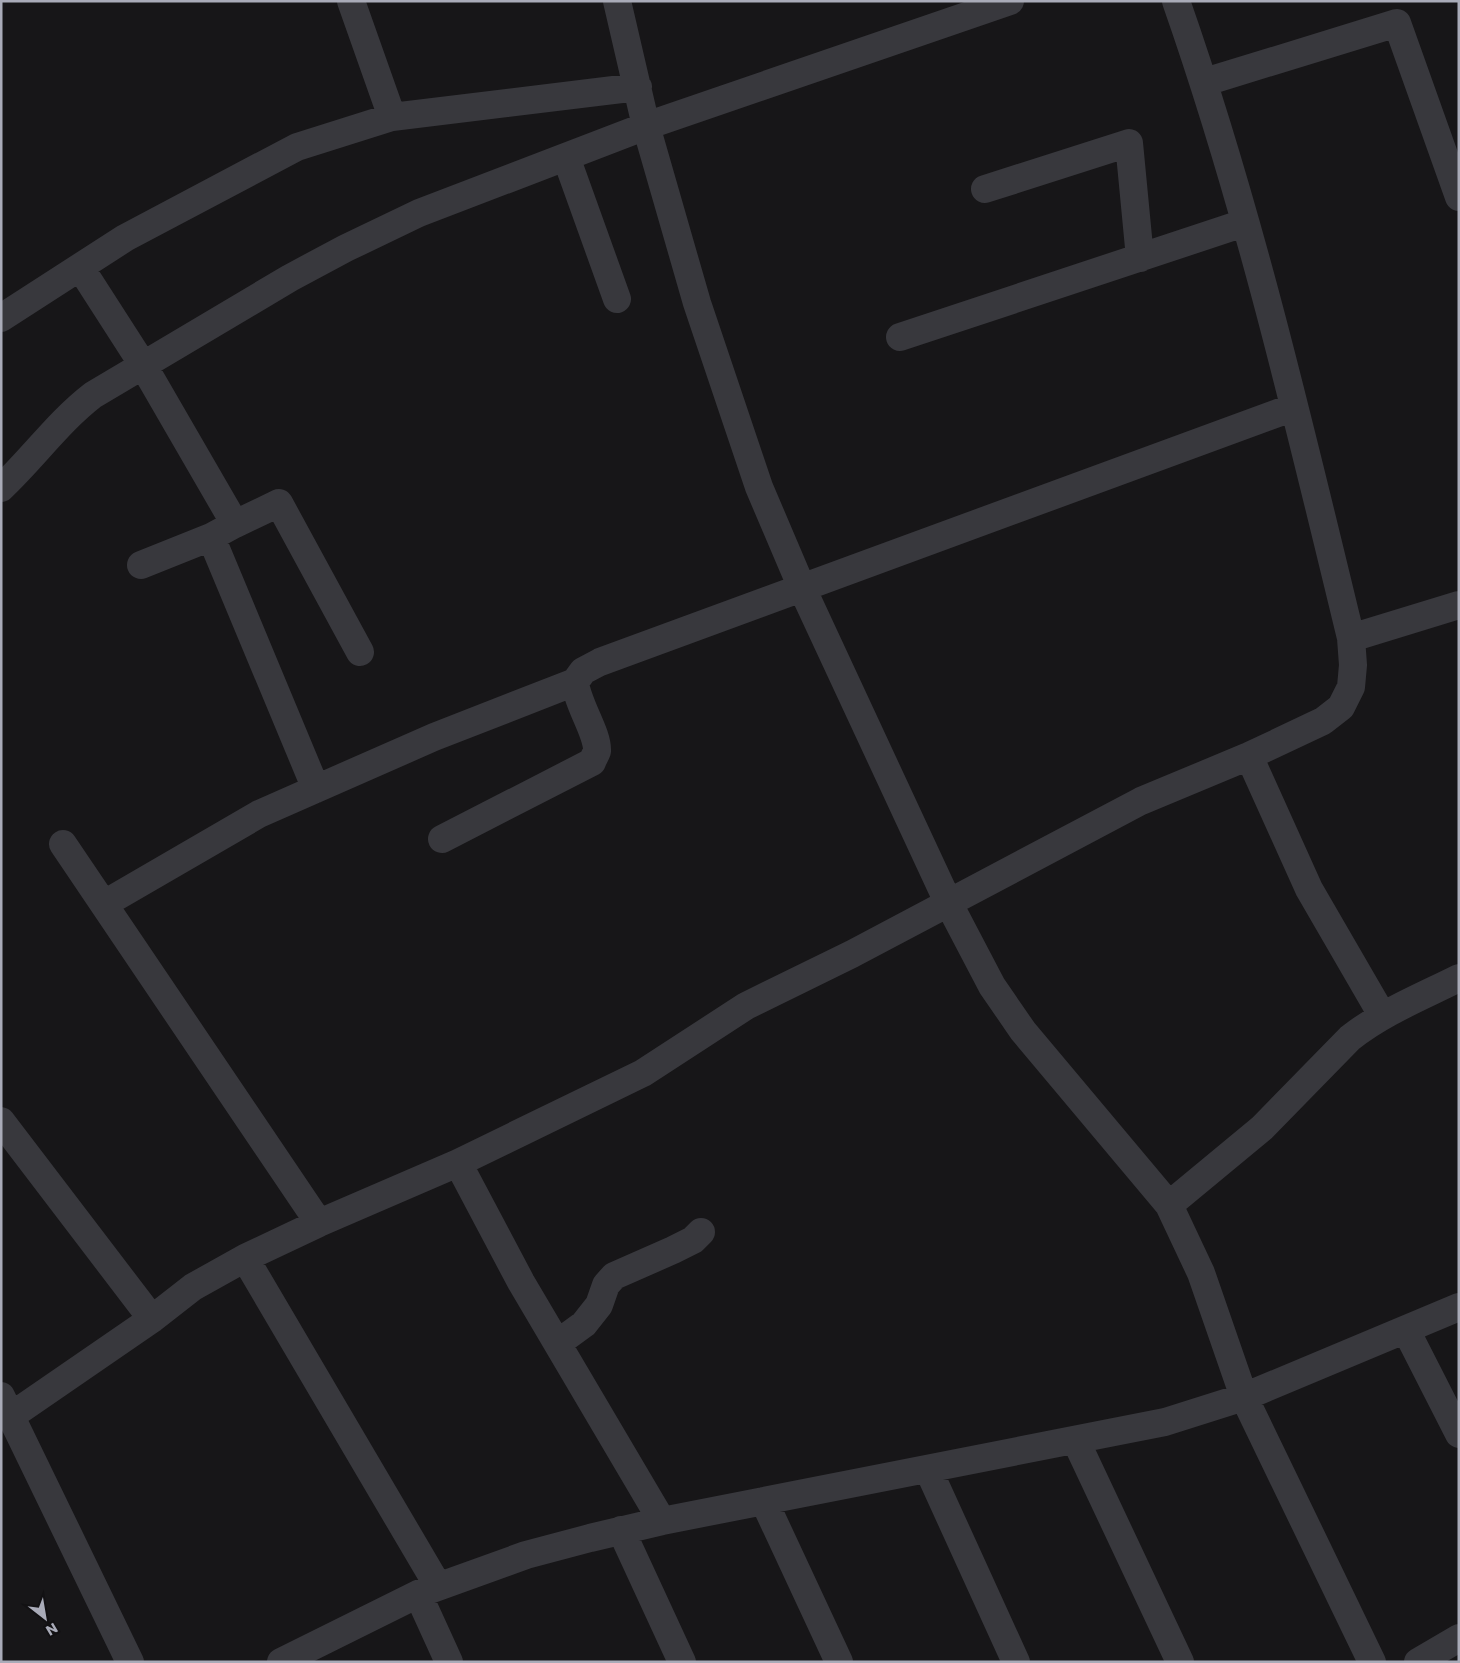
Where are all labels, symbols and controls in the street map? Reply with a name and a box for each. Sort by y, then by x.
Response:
north arrow [20,1593,70,1643]
text: N [42,1618,61,1640]

